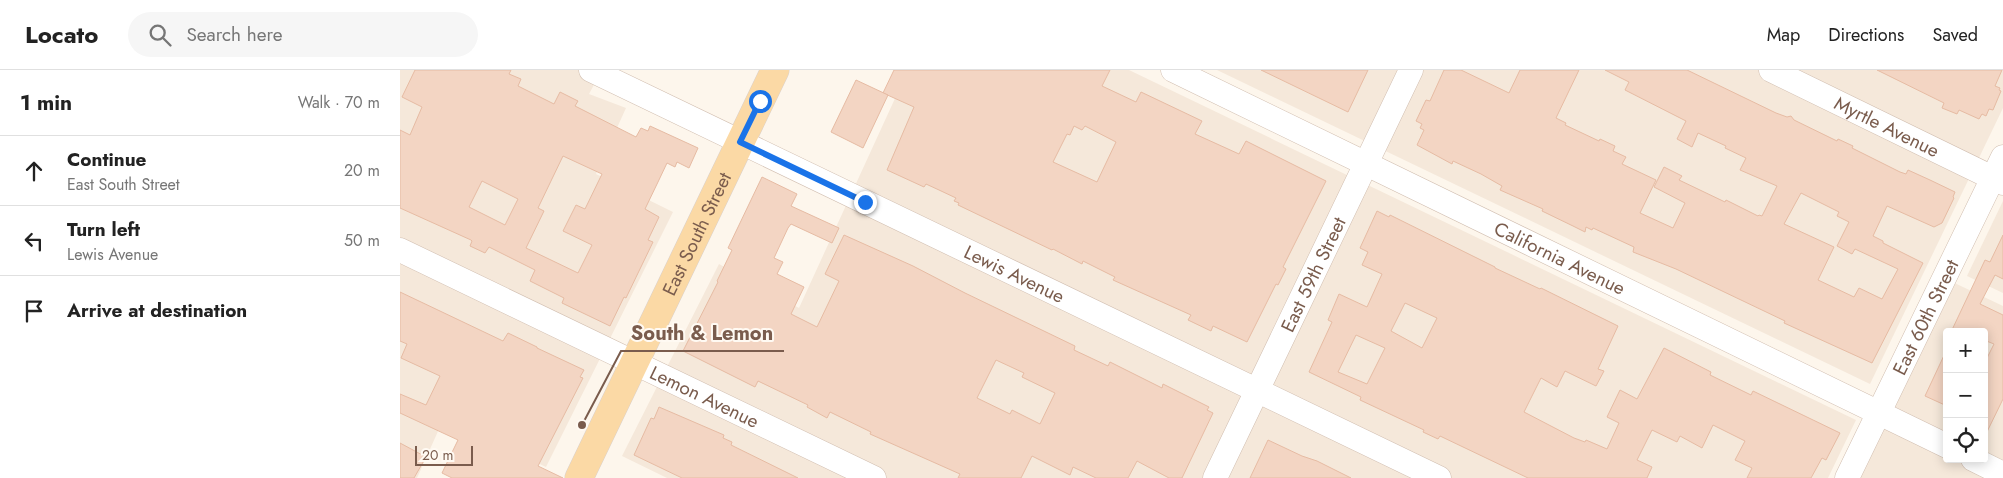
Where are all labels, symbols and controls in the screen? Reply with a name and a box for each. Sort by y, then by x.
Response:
search box [128,12,478,57]
text: Locato [25,17,98,52]
icon: search [146,21,174,49]
text: Search here [186,21,283,48]
text: Map [1767,22,1800,48]
text: Directions [1828,22,1904,48]
text: Saved [1932,22,1978,48]
text: 1 min [20,88,72,118]
street label: Myrtle Avenue [1830,89,1944,164]
route start [749,90,772,113]
text: Walk · 70 m [298,91,380,114]
text: Continue [67,146,146,173]
icon: ahead [20,157,48,185]
text: 20 m [344,159,380,182]
street label: East South Street [655,167,738,300]
text: East South Street [67,173,180,196]
route end [854,191,877,214]
street label: East 59th Street [1274,212,1352,336]
street label: California Avenue [1490,215,1630,301]
text: Turn left [67,216,140,243]
icon: left [20,227,48,255]
text: 50 m [344,229,380,252]
street label: Lewis Avenue [960,238,1069,310]
text: Lewis Avenue [67,243,158,266]
street label: East 60th Street [1886,254,1965,379]
icon: arrive [20,297,48,325]
text: Arrive at destination [67,297,247,324]
callout: South & Lemon [621,316,784,351]
text: South & Lemon [631,319,773,348]
map controls [1943,328,1988,463]
button: + [1943,328,1988,373]
street label: Lemon Avenue [645,359,764,434]
button: − [1943,373,1988,418]
button: locate [1943,418,1988,463]
scale bar [415,443,472,466]
text: 20 m [422,445,454,465]

